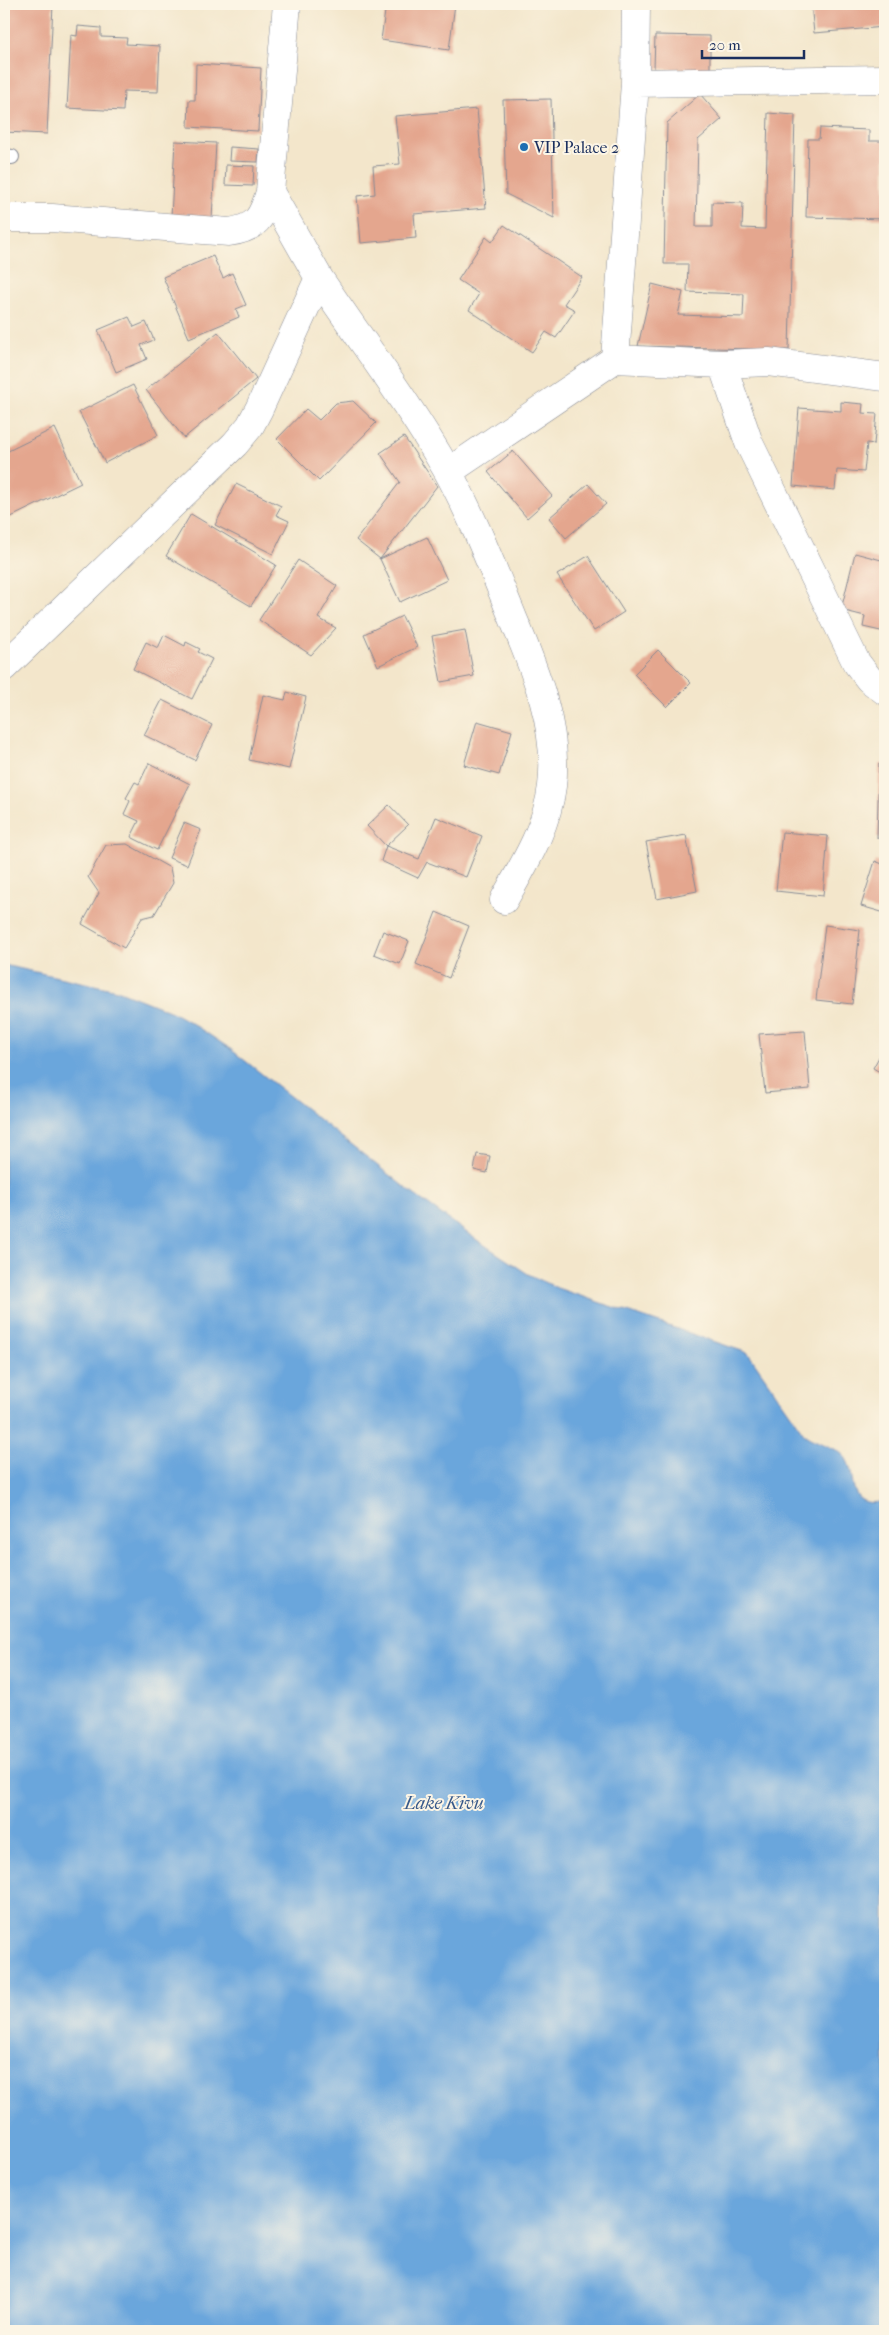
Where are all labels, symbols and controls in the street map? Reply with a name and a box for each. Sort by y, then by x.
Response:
scale bar [702,28,804,60]
text: 20 m [709,36,741,54]
place label: VIP Palace 2 [533,138,619,157]
marker: VIP Palace 2 [518,141,530,153]
water label: Lake Kivu [402,1793,484,1814]

